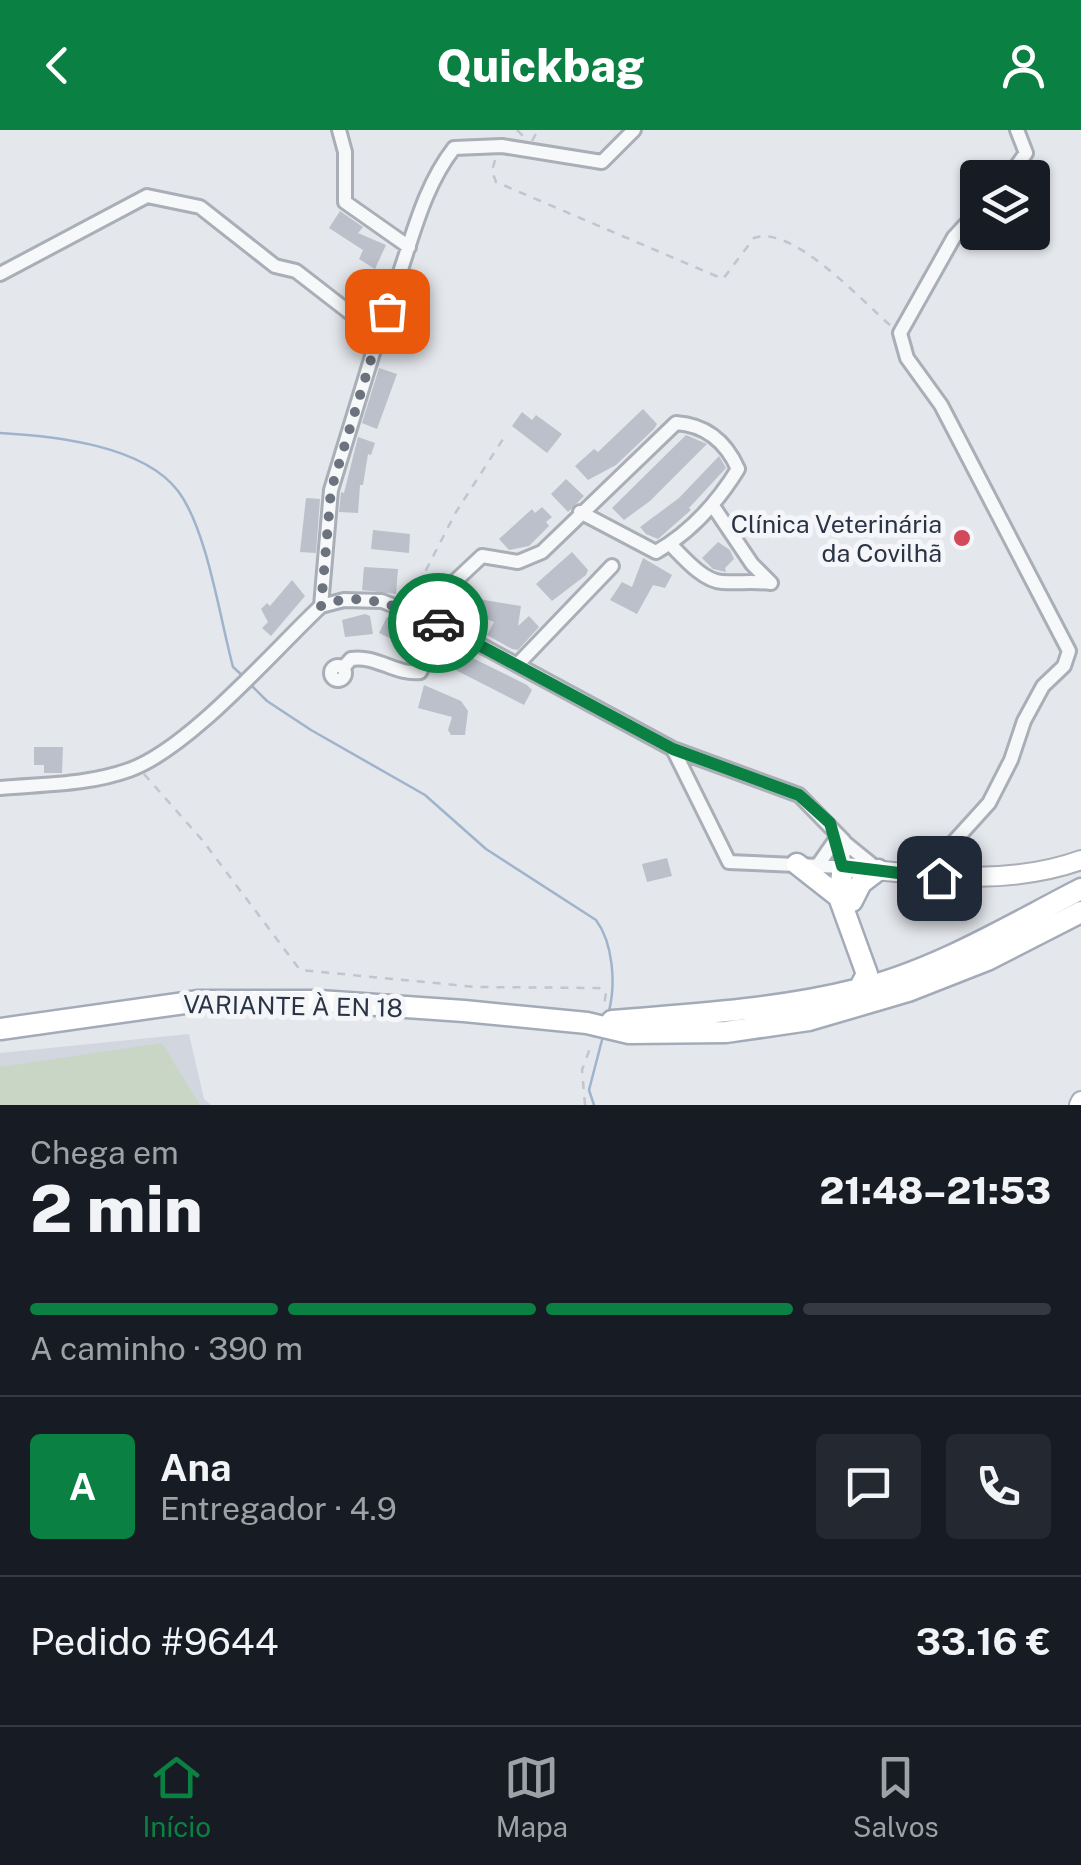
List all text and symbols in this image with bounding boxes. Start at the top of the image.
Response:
icon: back [30,38,85,93]
icon: person [996,38,1051,93]
text: Quickbag [437,39,644,92]
map controls [960,160,1050,250]
button: layers [960,160,1050,250]
pin [345,269,430,354]
icon: bag [360,284,415,339]
place label: Clínica Veterinária da Covilhã [731,509,942,568]
marker: Clínica Veterinária da Covilhã [951,527,973,549]
courier [388,573,488,673]
icon: car [411,596,466,651]
pin [897,836,982,921]
icon: home [912,851,967,906]
street label: VARIANTE À EN 18 [183,989,403,1023]
text: Chega em [30,1134,179,1171]
text: 21:48–21:53 [820,1168,1051,1213]
text: 2 min [30,1170,203,1247]
text: A caminho · 390 m [30,1330,303,1367]
button: chat [816,1434,921,1539]
button: phone [946,1434,1051,1539]
text: Ana [160,1445,232,1490]
text: A [69,1464,96,1509]
text: Entregador · 4.9 [160,1490,397,1527]
text: Pedido #9644 [30,1619,279,1664]
text: 33.16 € [916,1619,1051,1664]
tab: Início [142,1750,211,1843]
tab: Mapa [496,1750,568,1843]
tab: Salvos [853,1750,939,1843]

